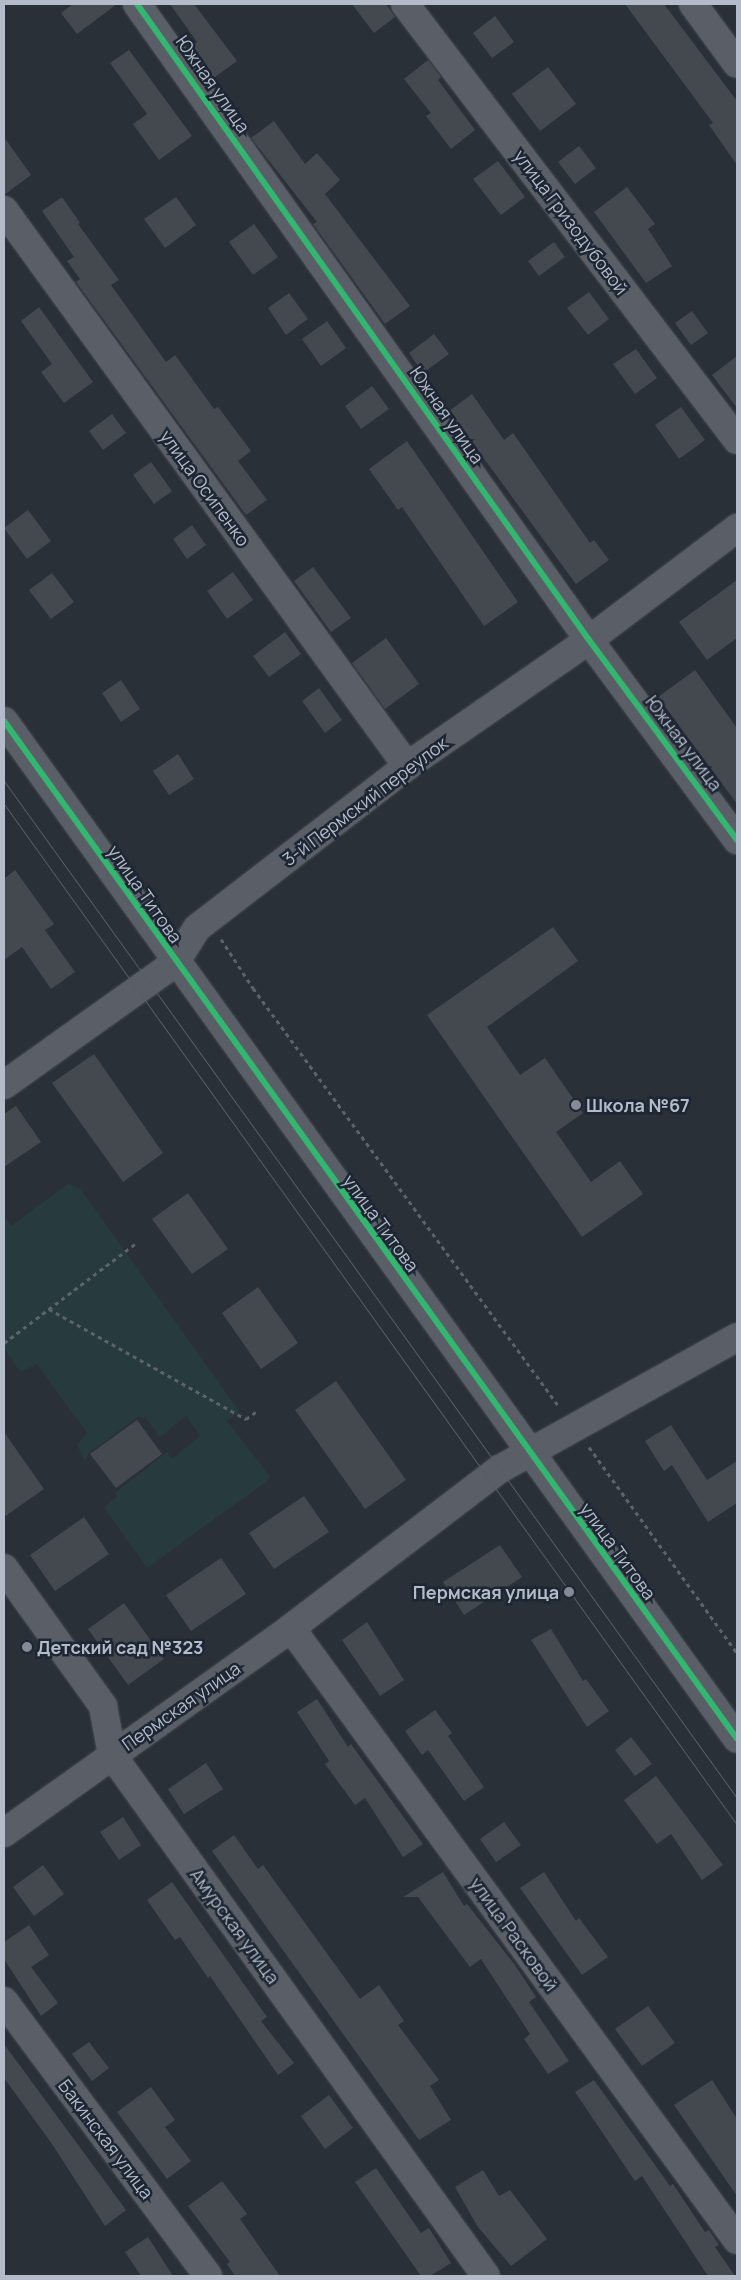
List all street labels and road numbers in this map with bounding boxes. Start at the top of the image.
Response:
street label: Южная улица [172,31,254,137]
street label: улица Гризодубовой [510,145,632,299]
street label: Южная улица [406,362,488,468]
street label: улица Осипенко [156,426,254,550]
street label: Южная улица [641,691,727,795]
street label: 3-й Пермский переулок [278,732,452,870]
street label: улица Титова [103,841,187,947]
street label: улица Титова [339,1170,423,1276]
street label: улица Титова [576,1498,660,1604]
street label: Пермская улица [118,1657,244,1755]
street label: Амурская улица [186,1864,284,1988]
street label: улица Расковой [466,1873,562,1995]
street label: Бакинская улица [54,2075,158,2203]

